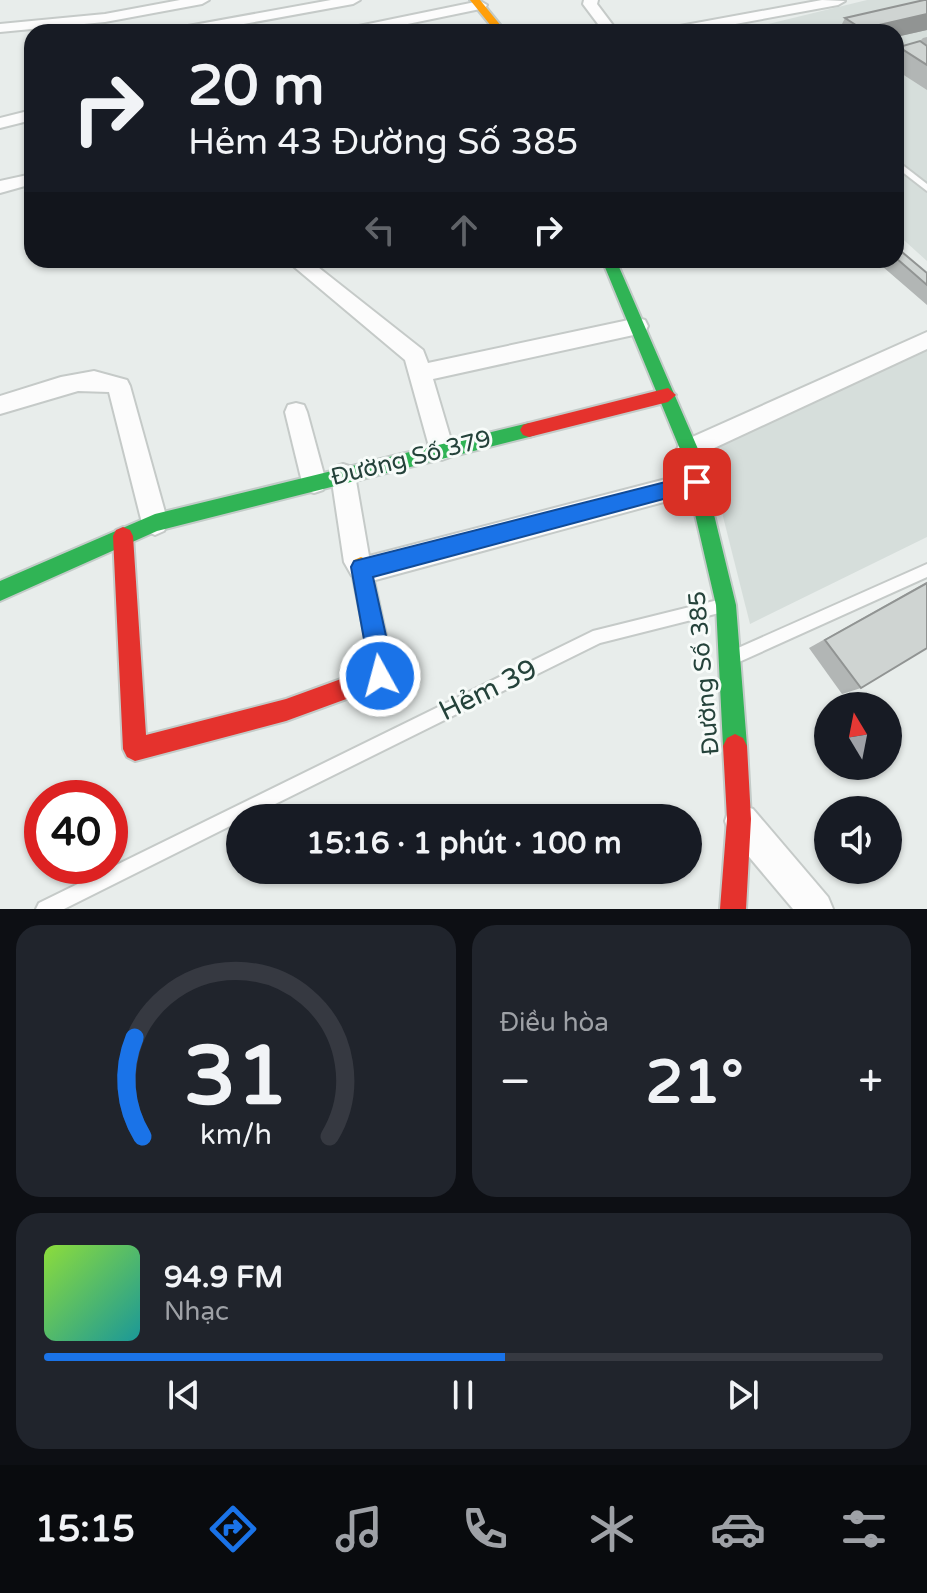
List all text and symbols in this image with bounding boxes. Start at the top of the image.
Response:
text: 20 m [188,53,324,120]
icon: right [56,56,160,160]
text: Hẻm 43 Đường Số 385 [188,121,578,164]
icon: left [358,208,402,252]
icon: ahead [442,208,486,252]
icon: right [526,208,570,252]
street label: Đường Số 379 [328,424,494,492]
pin [663,448,731,516]
icon: arrive [675,460,719,504]
street label: Đường Số 385 [682,590,726,756]
position arrow [338,634,422,718]
street label: Hẻm 39 [433,652,543,728]
north arrow [814,692,902,780]
map controls [814,692,902,884]
speed limit sign: 40 [24,780,128,884]
button: sound [814,796,902,884]
text: 15:16 · 1 phút · 100 m [306,825,622,862]
text: Điều hòa [500,1007,609,1038]
text: 31 [184,1027,288,1127]
text: 21° [646,1047,744,1119]
text: − [500,1056,531,1109]
text: + [858,1056,883,1109]
text: km/h [200,1118,272,1152]
text: 94.9 FM [164,1259,283,1296]
text: Nhạc [164,1296,229,1327]
icon: previous [162,1373,206,1417]
icon: pause [441,1373,485,1417]
icon: next [721,1373,765,1417]
icon: directions [205,1501,261,1557]
icon: music [331,1501,387,1557]
icon: phone [457,1501,513,1557]
icon: climate [584,1501,640,1557]
icon: car [710,1501,766,1557]
icon: filters [836,1501,892,1557]
text: 15:15 [35,1508,135,1551]

